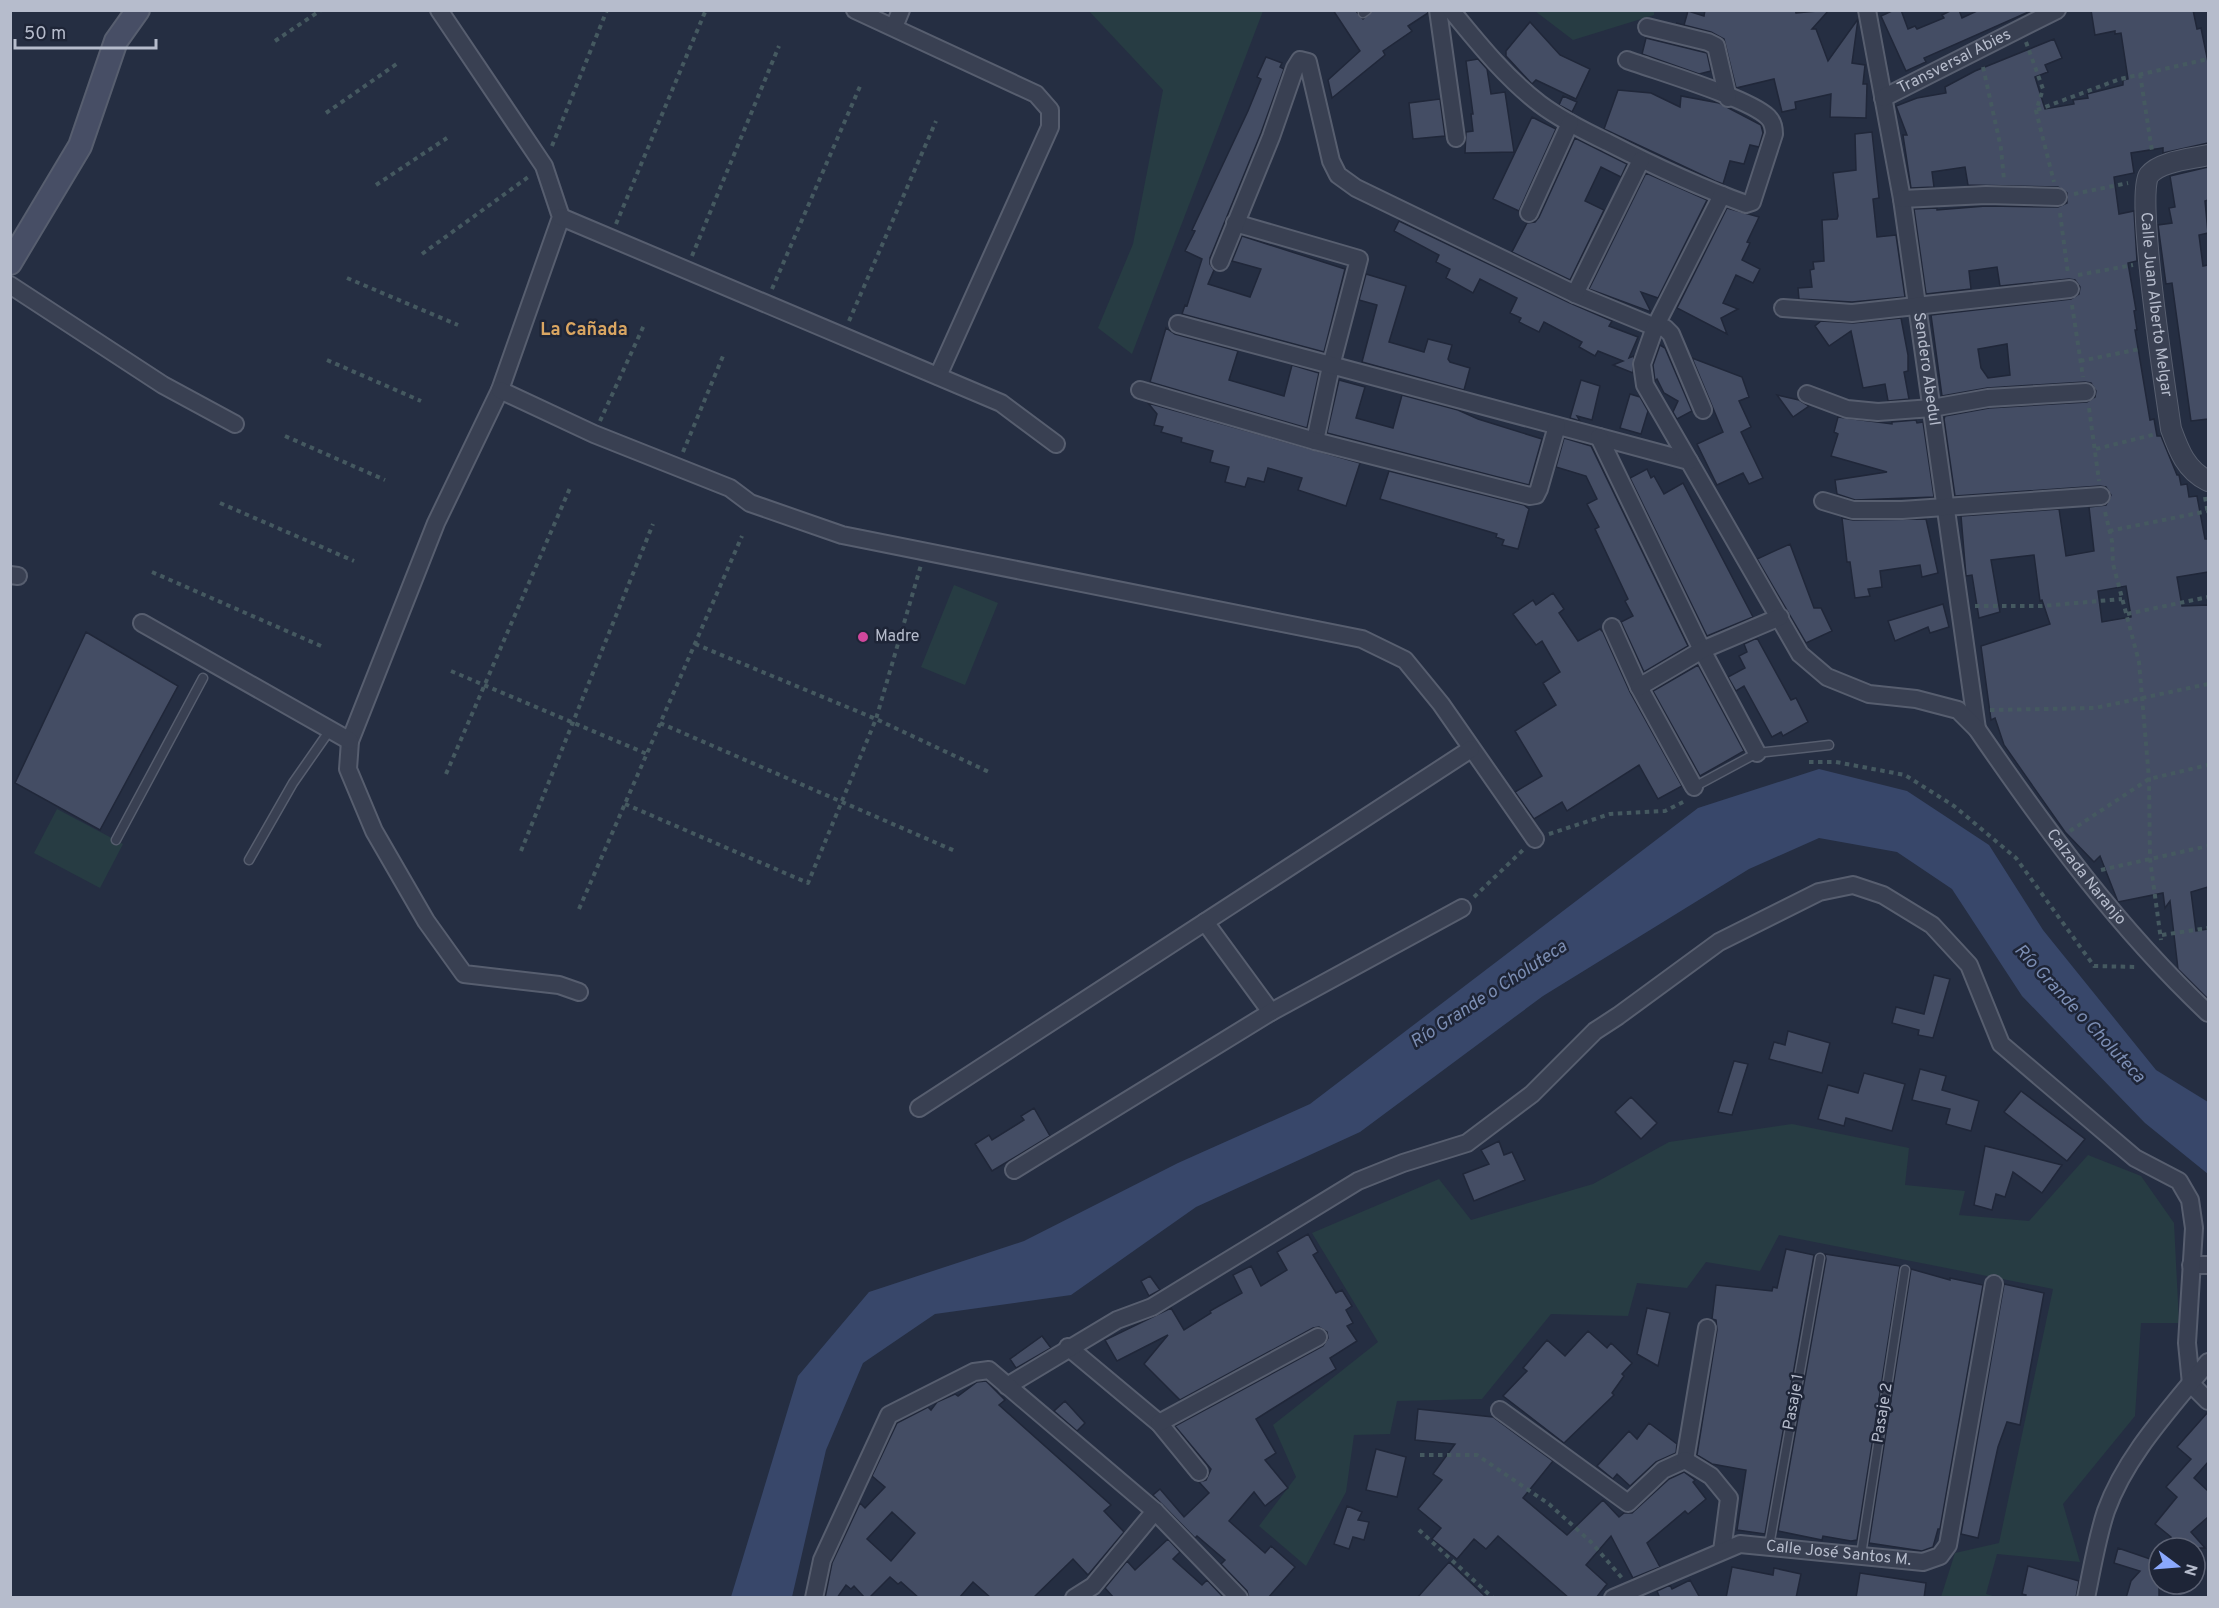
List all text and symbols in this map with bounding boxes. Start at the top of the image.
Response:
scale bar [15,12,156,50]
text: 50 m [24,23,66,46]
street label: Transversal Abies [1894,25,2015,99]
street label: Calle Juan Alberto Melgar [2136,212,2176,398]
street label: Sendero Abedul [1908,311,1944,427]
district label: La Cañada [540,319,628,342]
place label: Madre [875,627,919,647]
marker: Madre [856,630,870,644]
street label: Calzada Naranjo [2042,825,2130,930]
water label: Río Grande o Choluteca [1406,935,1572,1054]
water label: Río Grande o Choluteca [2009,940,2150,1089]
street label: Pasaje 1 [1779,1372,1809,1432]
street label: Pasaje 2 [1868,1381,1898,1445]
north arrow [2147,1536,2207,1596]
street label: Calle José Santos M. [1765,1537,1912,1571]
text: N [2178,1561,2201,1578]

